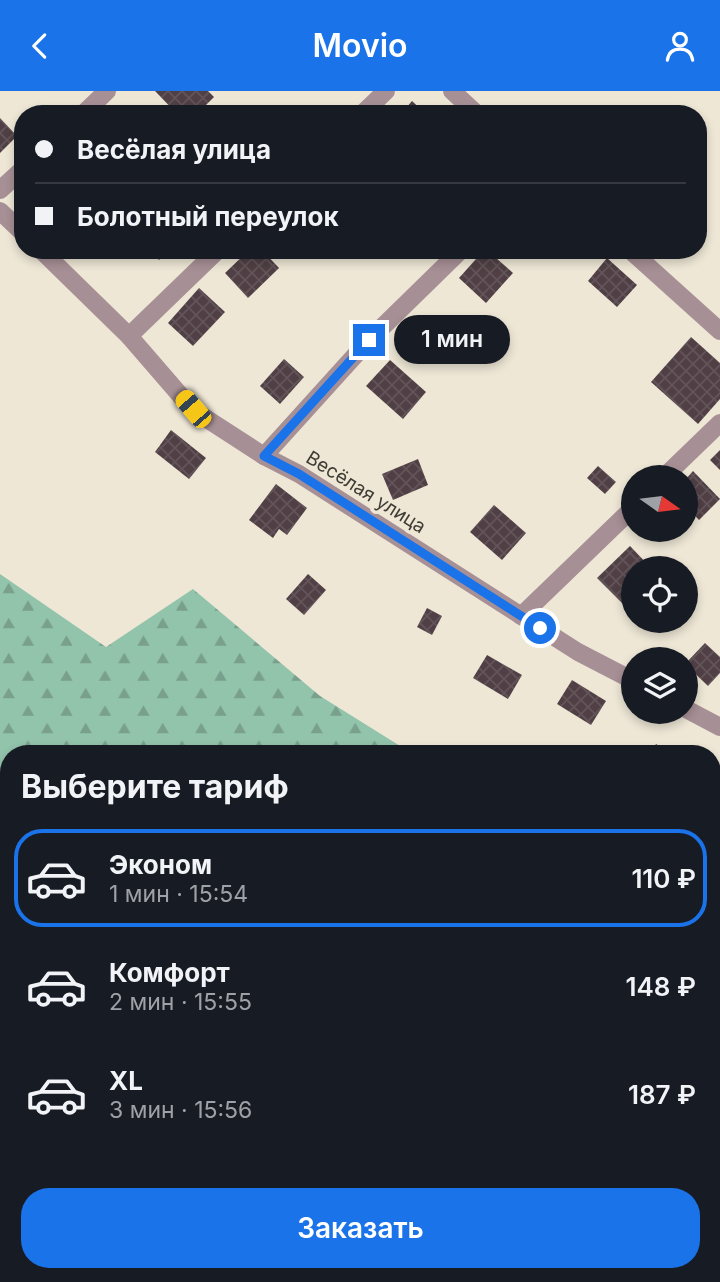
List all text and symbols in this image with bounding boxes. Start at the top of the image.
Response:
text: Movio [312,26,408,65]
icon: back [21,27,59,65]
icon: person [661,27,699,65]
text: Весёлая улица [77,134,271,165]
text: Болотный переулок [77,201,339,232]
callout: 1 мин [394,315,509,365]
route end [353,324,385,356]
text: 1 мин [421,325,483,353]
car [172,386,215,432]
street label: Весёлая улица [302,446,430,538]
north arrow [621,465,698,543]
map controls [621,465,698,724]
button: locate [621,556,698,633]
route start [524,612,556,644]
button: layers [621,647,698,724]
text: Выберите тариф [21,767,289,806]
icon: car [25,847,88,910]
text: Эконом [109,849,212,880]
text: 110 ₽ [631,863,696,894]
text: 1 мин · 15:54 [109,880,248,908]
icon: car [25,955,88,1018]
text: Комфорт [109,957,230,988]
text: 148 ₽ [626,971,696,1002]
text: 2 мин · 15:55 [109,988,252,1016]
icon: car [25,1063,88,1126]
text: XL [109,1065,143,1096]
text: 187 ₽ [628,1079,696,1110]
text: 3 мин · 15:56 [109,1096,252,1124]
button: Заказать [21,1188,700,1268]

